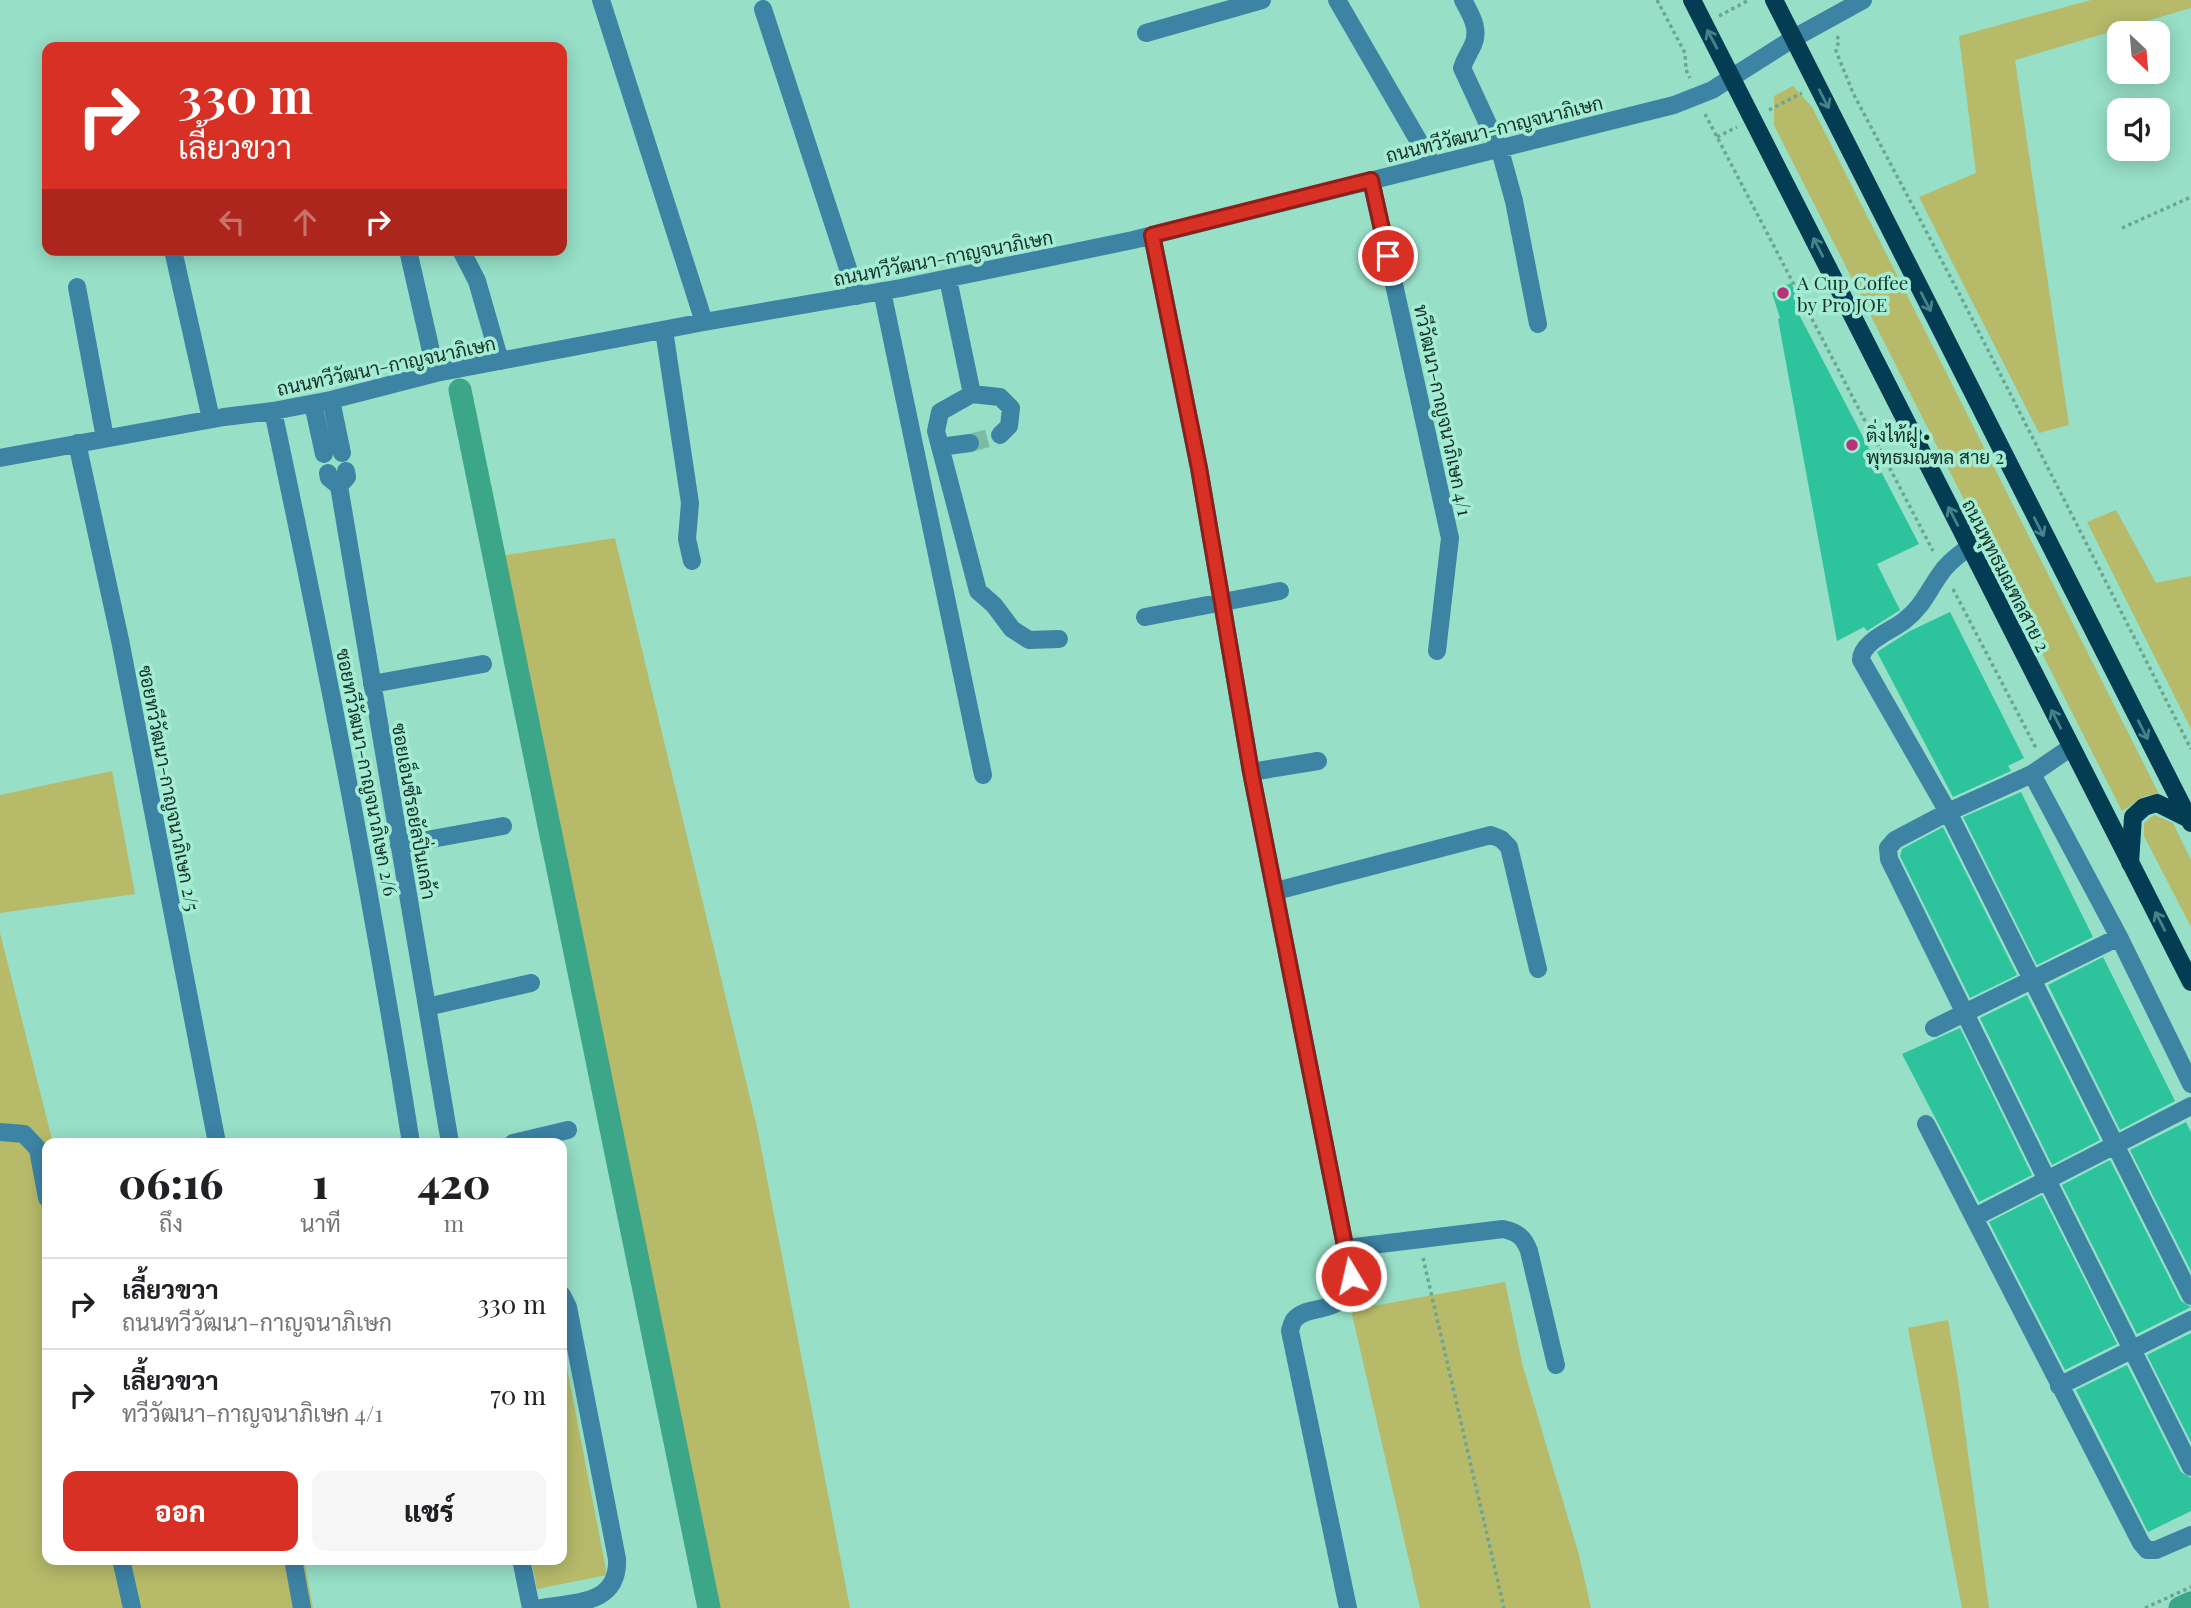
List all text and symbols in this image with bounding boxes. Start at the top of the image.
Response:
north arrow [2107,21,2170,84]
map controls [2107,21,2170,161]
one-way arrow [1705,29,1719,50]
text: 330 m [178,61,313,126]
icon: right [63,70,154,161]
street label: ถนนทวีวัฒนา-กาญจนาภิเษก [1383,88,1605,168]
one-way arrow [1818,88,1832,109]
button: sound [2107,98,2170,161]
text: เลี้ยวขวา [178,124,292,167]
icon: left [213,203,251,241]
icon: ahead [286,203,324,241]
icon: right [359,203,397,241]
street label: ถนนทวีวัฒนา-กาญจนาภิเษก [831,223,1055,291]
pin [1358,226,1418,286]
icon: arrive [1369,237,1407,275]
one-way arrow [1810,237,1824,258]
place label: A Cup Coffee by Pro JOE [1796,269,1908,317]
marker: A Cup Coffee by Pro JOE [1775,285,1791,301]
one-way arrow [1920,291,1934,312]
street label: ทวีวัฒนา-กาญจนาภิเษก 4/1 [1409,302,1479,518]
street label: ถนนทวีวัฒนา-กาญจนาภิเษก [274,329,498,401]
place label: ติ่งไท้ฝู • พุทธมณฑล สาย 2 [1866,419,2004,470]
marker: ติ่งไท้ฝู • พุทธมณฑล สาย 2 [1844,437,1860,453]
street label: ถนนพุทธมณฑลสาย 2 [1956,494,2057,656]
one-way arrow [1946,506,1960,527]
one-way arrow [2033,517,2047,537]
street label: ซอยทวีวัฒนา-กาญจนาภิเษก 2/6 [331,646,405,898]
street label: ซอยทวีวัฒนา-กาญจนาภิเษก 2/5 [133,663,207,913]
one-way arrow [2048,709,2062,730]
one-way arrow [2137,719,2151,740]
street label: ซอยเอ็นซีรอยัลปิ่นเกล้า [387,721,445,901]
one-way arrow [2152,911,2166,932]
text: 06:16 [119,1154,223,1210]
text: 1 [312,1154,329,1210]
text: 420 [417,1154,490,1210]
text: ถึง [159,1207,183,1238]
text: นาที [300,1207,341,1238]
text: m [444,1207,464,1238]
position arrow [1314,1239,1388,1313]
text: เลี้ยวขวา [122,1271,219,1306]
icon: right [63,1285,101,1323]
text: 330 m [477,1286,546,1321]
text: ถนนทวีวัฒนา-กาญจนาภิเษก [122,1306,392,1337]
text: เลี้ยวขวา [122,1362,219,1397]
icon: right [63,1376,101,1414]
text: 70 m [490,1377,546,1412]
text: ทวีวัฒนา-กาญจนาภิเษก 4/1 [122,1397,383,1428]
button: ออก [63,1471,298,1551]
button: แชร์ [312,1471,546,1551]

